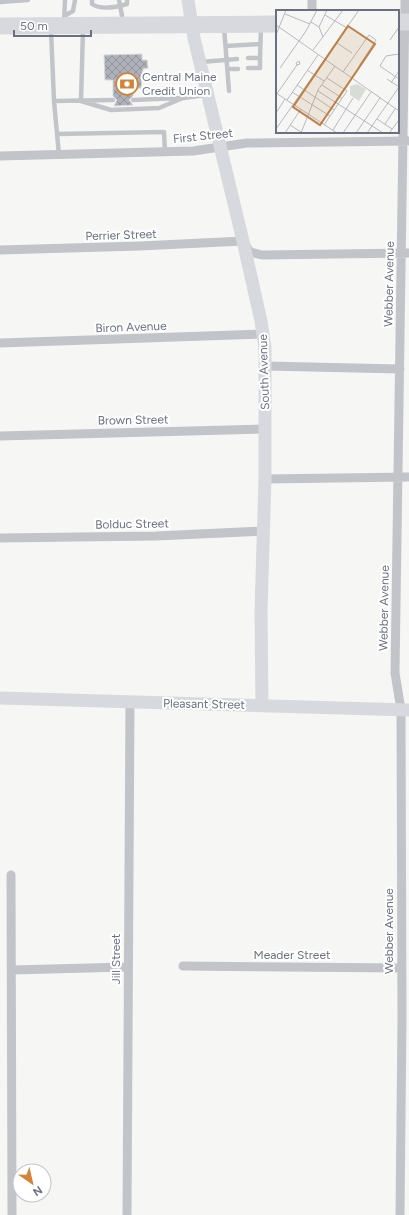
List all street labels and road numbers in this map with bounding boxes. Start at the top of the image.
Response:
street label: First Street [172,126,234,146]
street label: Perrier Street [85,227,157,243]
street label: Webber Avenue [381,241,397,327]
street label: Biron Avenue [95,319,167,335]
street label: South Avenue [256,333,272,410]
street label: Brown Street [97,412,169,428]
street label: Bolduc Street [95,516,169,532]
street label: Webber Avenue [376,565,392,651]
street label: Pleasant Street [163,696,245,712]
street label: Webber Avenue [382,888,396,974]
street label: Jill Street [109,933,123,984]
street label: Meader Street [253,948,331,962]

